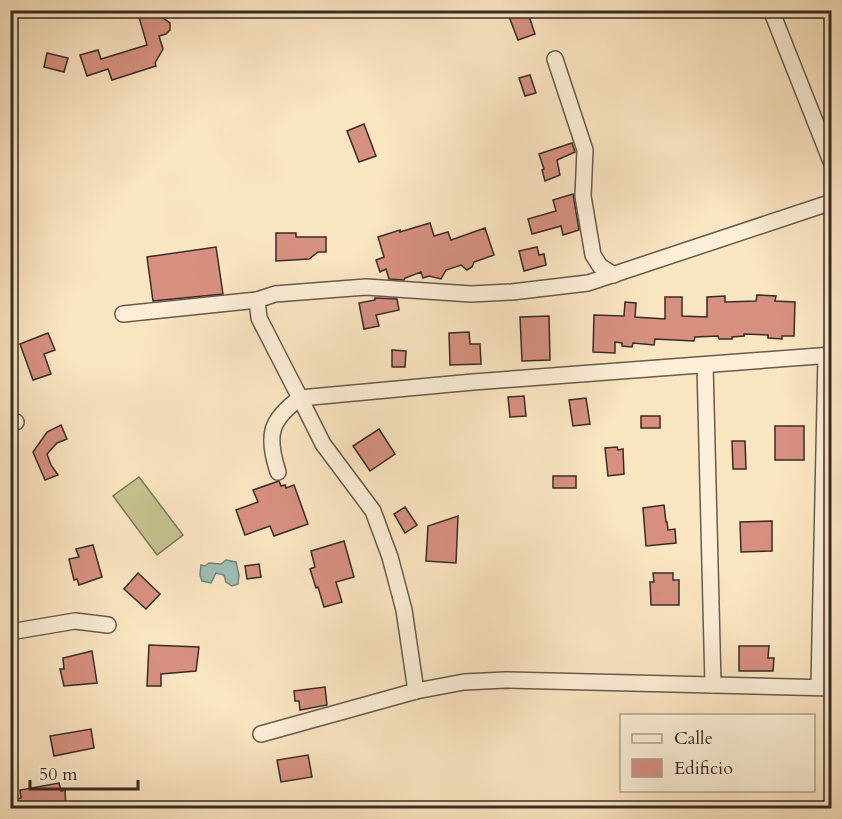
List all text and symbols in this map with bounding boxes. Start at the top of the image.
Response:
legend [620,714,815,792]
text: Calle [674,726,713,751]
scale bar [30,753,138,791]
text: Edificio [674,756,733,781]
text: 50 m [39,762,78,787]

